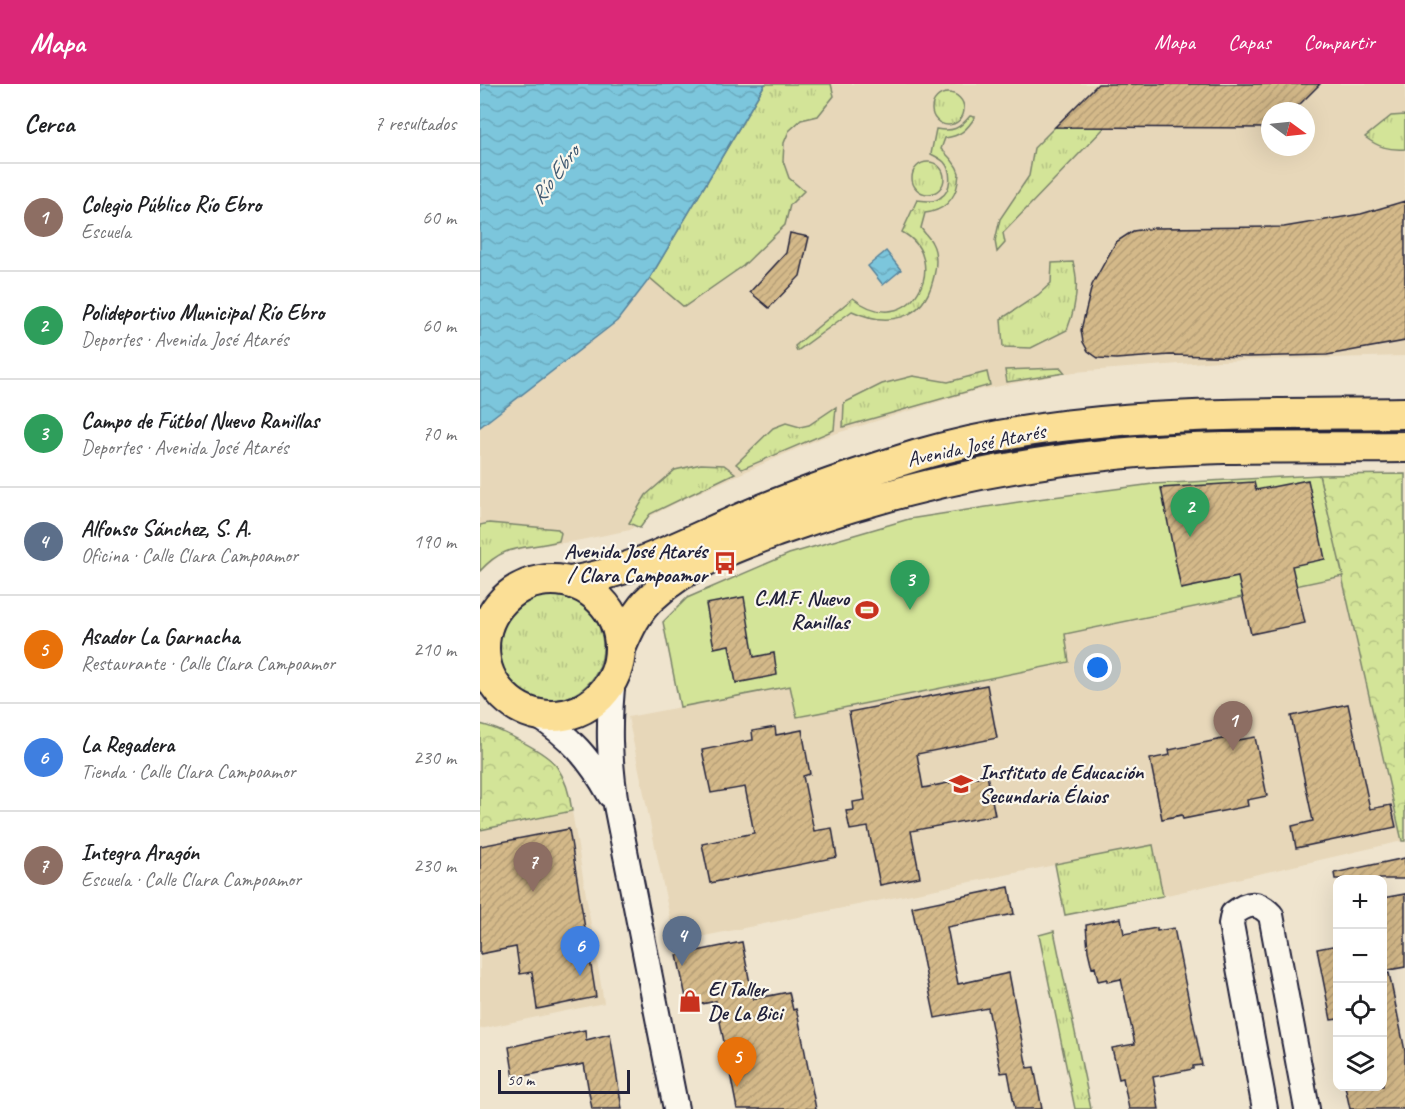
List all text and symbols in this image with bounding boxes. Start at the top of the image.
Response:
text: Mapa [30,25,85,60]
text: Mapa [1154,29,1195,55]
text: Capas [1228,29,1271,55]
text: Compartir [1304,29,1375,55]
north arrow [1261,102,1315,156]
text: Cerca [24,107,74,140]
text: 7 resultados [374,111,456,136]
water label: Río Ebro [524,136,588,209]
text: Colegio Público Río Ebro [81,191,261,219]
text: 1 [39,205,48,230]
text: 60 m [422,205,456,230]
text: Escuela [81,219,131,244]
text: Polideportivo Municipal Río Ebro [81,299,324,327]
text: 2 [39,313,48,338]
text: 60 m [422,313,456,338]
text: Deportes · Avenida José Atarés [81,327,288,352]
text: Campo de Fútbol Nuevo Ranillas [81,407,319,435]
street label: Avenida José Atarés [905,417,1049,472]
text: 3 [39,421,48,446]
text: 70 m [422,421,456,446]
text: Deportes · Avenida José Atarés [81,435,288,460]
pin: 2 [1170,488,1210,537]
text: Alfonso Sánchez, S. A. [81,515,251,543]
text: 4 [39,529,48,554]
text: 190 m [413,529,456,554]
place label: Avenida José Atarés / Clara Campoamor [564,538,710,588]
text: Oficina · Calle Clara Campoamor [81,543,298,568]
bus stop icon: Avenida José Atarés / Clara Campoamor [712,550,738,576]
pin: 3 [890,560,930,610]
place label: C.M.F. Nuevo Ranillas [754,585,852,635]
sports icon: C.M.F. Nuevo Ranillas [854,597,880,623]
text: Asador La Garnacha [81,623,240,651]
text: 5 [39,637,48,662]
text: 210 m [413,637,456,662]
text: Restaurante · Calle Clara Campoamor [81,651,335,676]
your location [1083,653,1112,682]
pin: 1 [1214,702,1252,751]
text: La Regadera [81,731,174,759]
text: 6 [39,745,48,770]
text: 230 m [413,745,456,770]
text: Tienda · Calle Clara Campoamor [81,759,296,784]
place label: Instituto de Educación Secundaria Élaios [979,759,1145,809]
school or university icon: Instituto de Educación Secundaria Élaios [948,771,974,797]
text: Integra Aragón [81,839,199,867]
pin: 7 [514,842,552,892]
text: 7 [39,853,48,878]
text: 230 m [413,853,456,878]
text: Escuela · Calle Clara Campoamor [81,867,301,892]
map controls [1333,875,1387,1091]
button: + [1333,875,1387,929]
pin: 4 [662,916,702,966]
pin: 6 [560,926,600,976]
button: − [1333,929,1387,983]
place label: El Taller De La Bici [708,976,785,1026]
button: locate [1333,983,1387,1037]
shop icon: El Taller De La Bici [677,988,703,1014]
button: layers [1333,1037,1387,1091]
pin: 5 [718,1038,756,1087]
scale bar [498,1067,630,1094]
text: 50 m [507,1070,534,1090]

